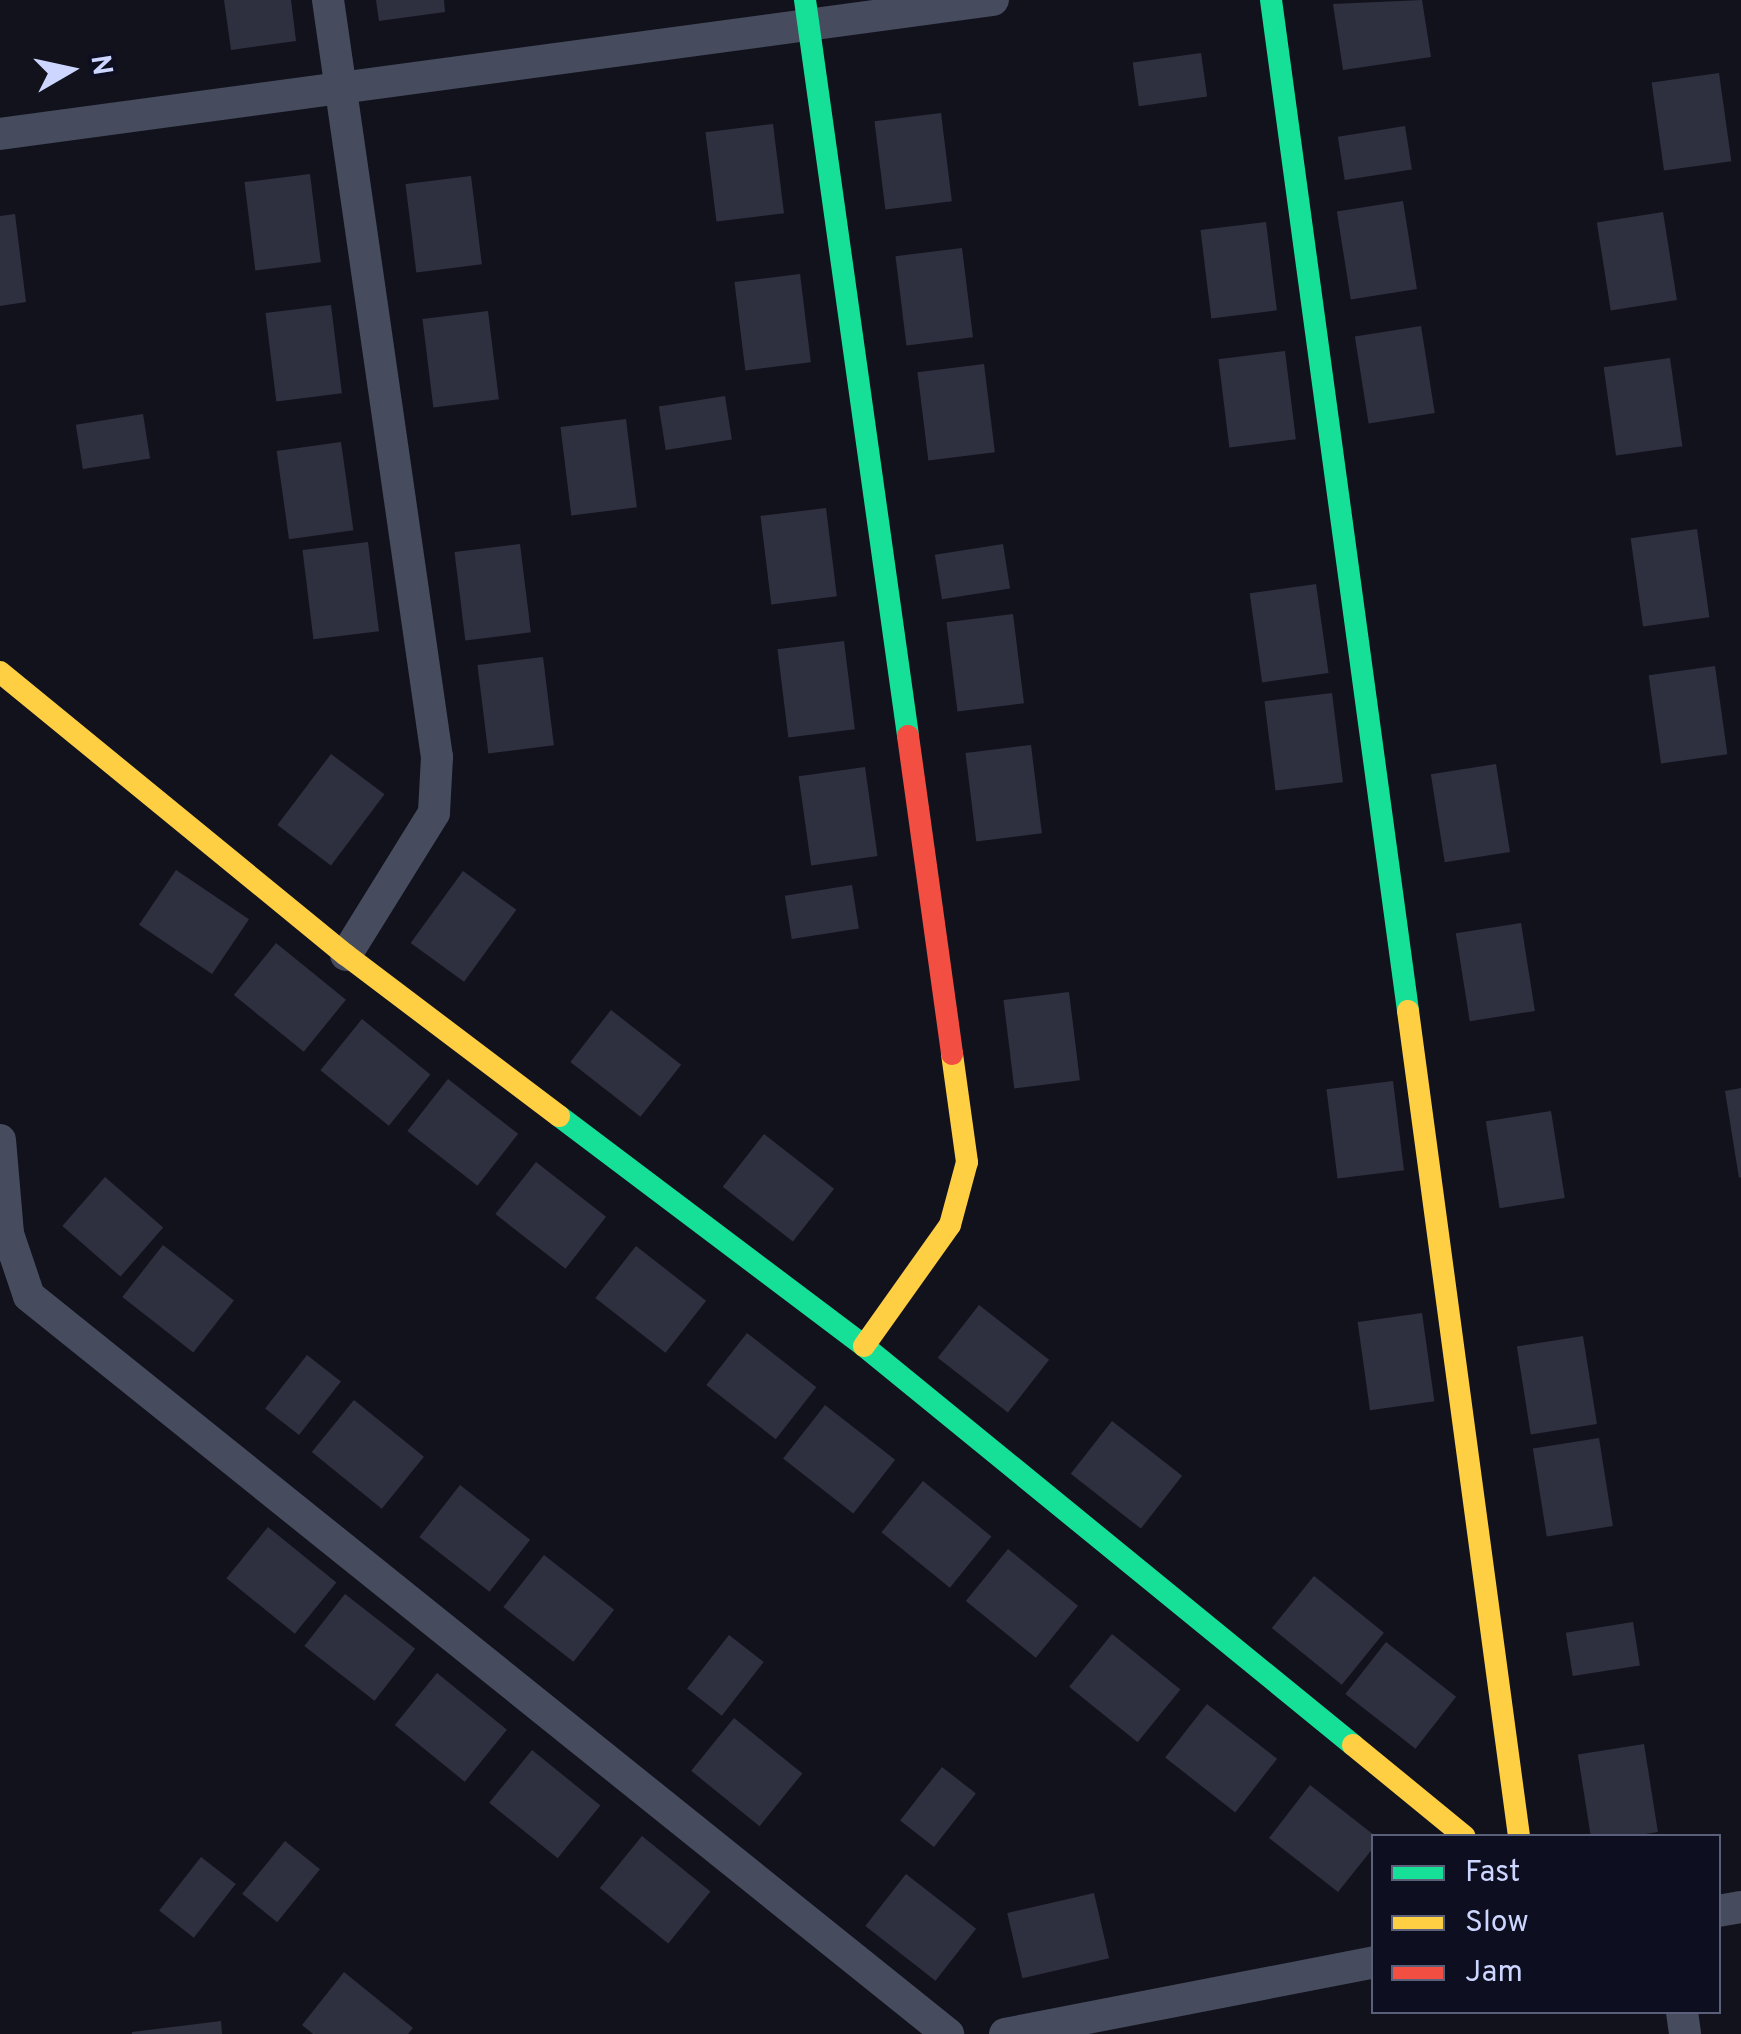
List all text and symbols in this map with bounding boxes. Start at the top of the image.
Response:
north arrow [20,20,120,120]
text: N [80,53,119,78]
legend [1371,1834,1721,2014]
text: Fast [1465,1855,1520,1892]
text: Slow [1465,1905,1529,1942]
text: Jam [1465,1955,1523,1992]

